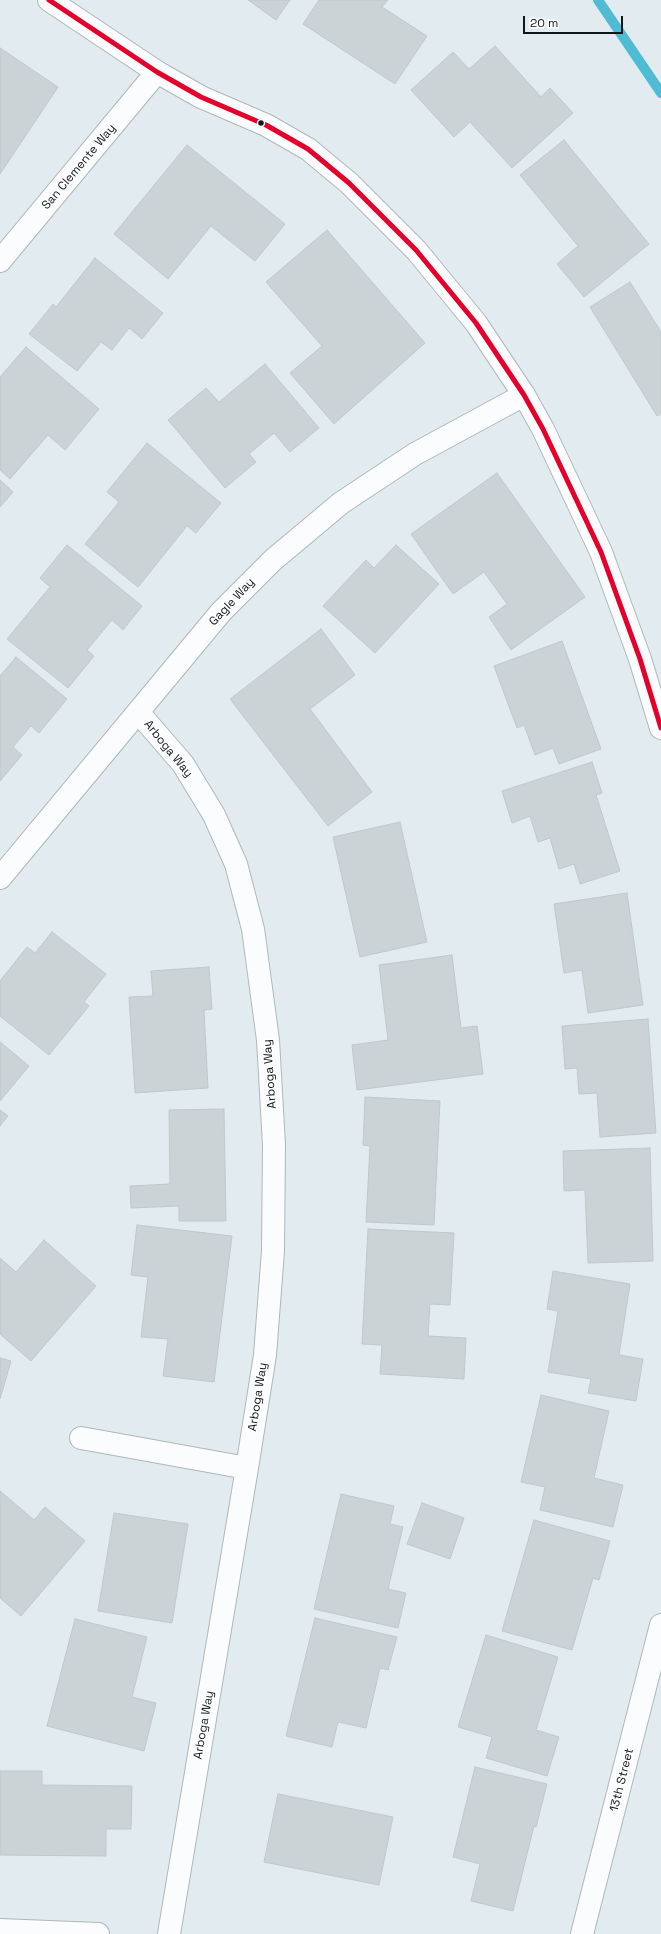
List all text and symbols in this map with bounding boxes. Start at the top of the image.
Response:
scale bar [525,8,625,34]
text: 20 m [530,15,558,31]
unlabelled marker [256,118,266,128]
street label: San Clemente Way [39,121,119,213]
street label: Gagle Way [206,575,258,629]
street label: Arboga Way [141,718,195,780]
street label: Arboga Way [260,1039,280,1109]
street label: Arboga Way [245,1362,271,1432]
street label: Arboga Way [191,1690,217,1760]
street label: 13th Street [607,1747,637,1813]

